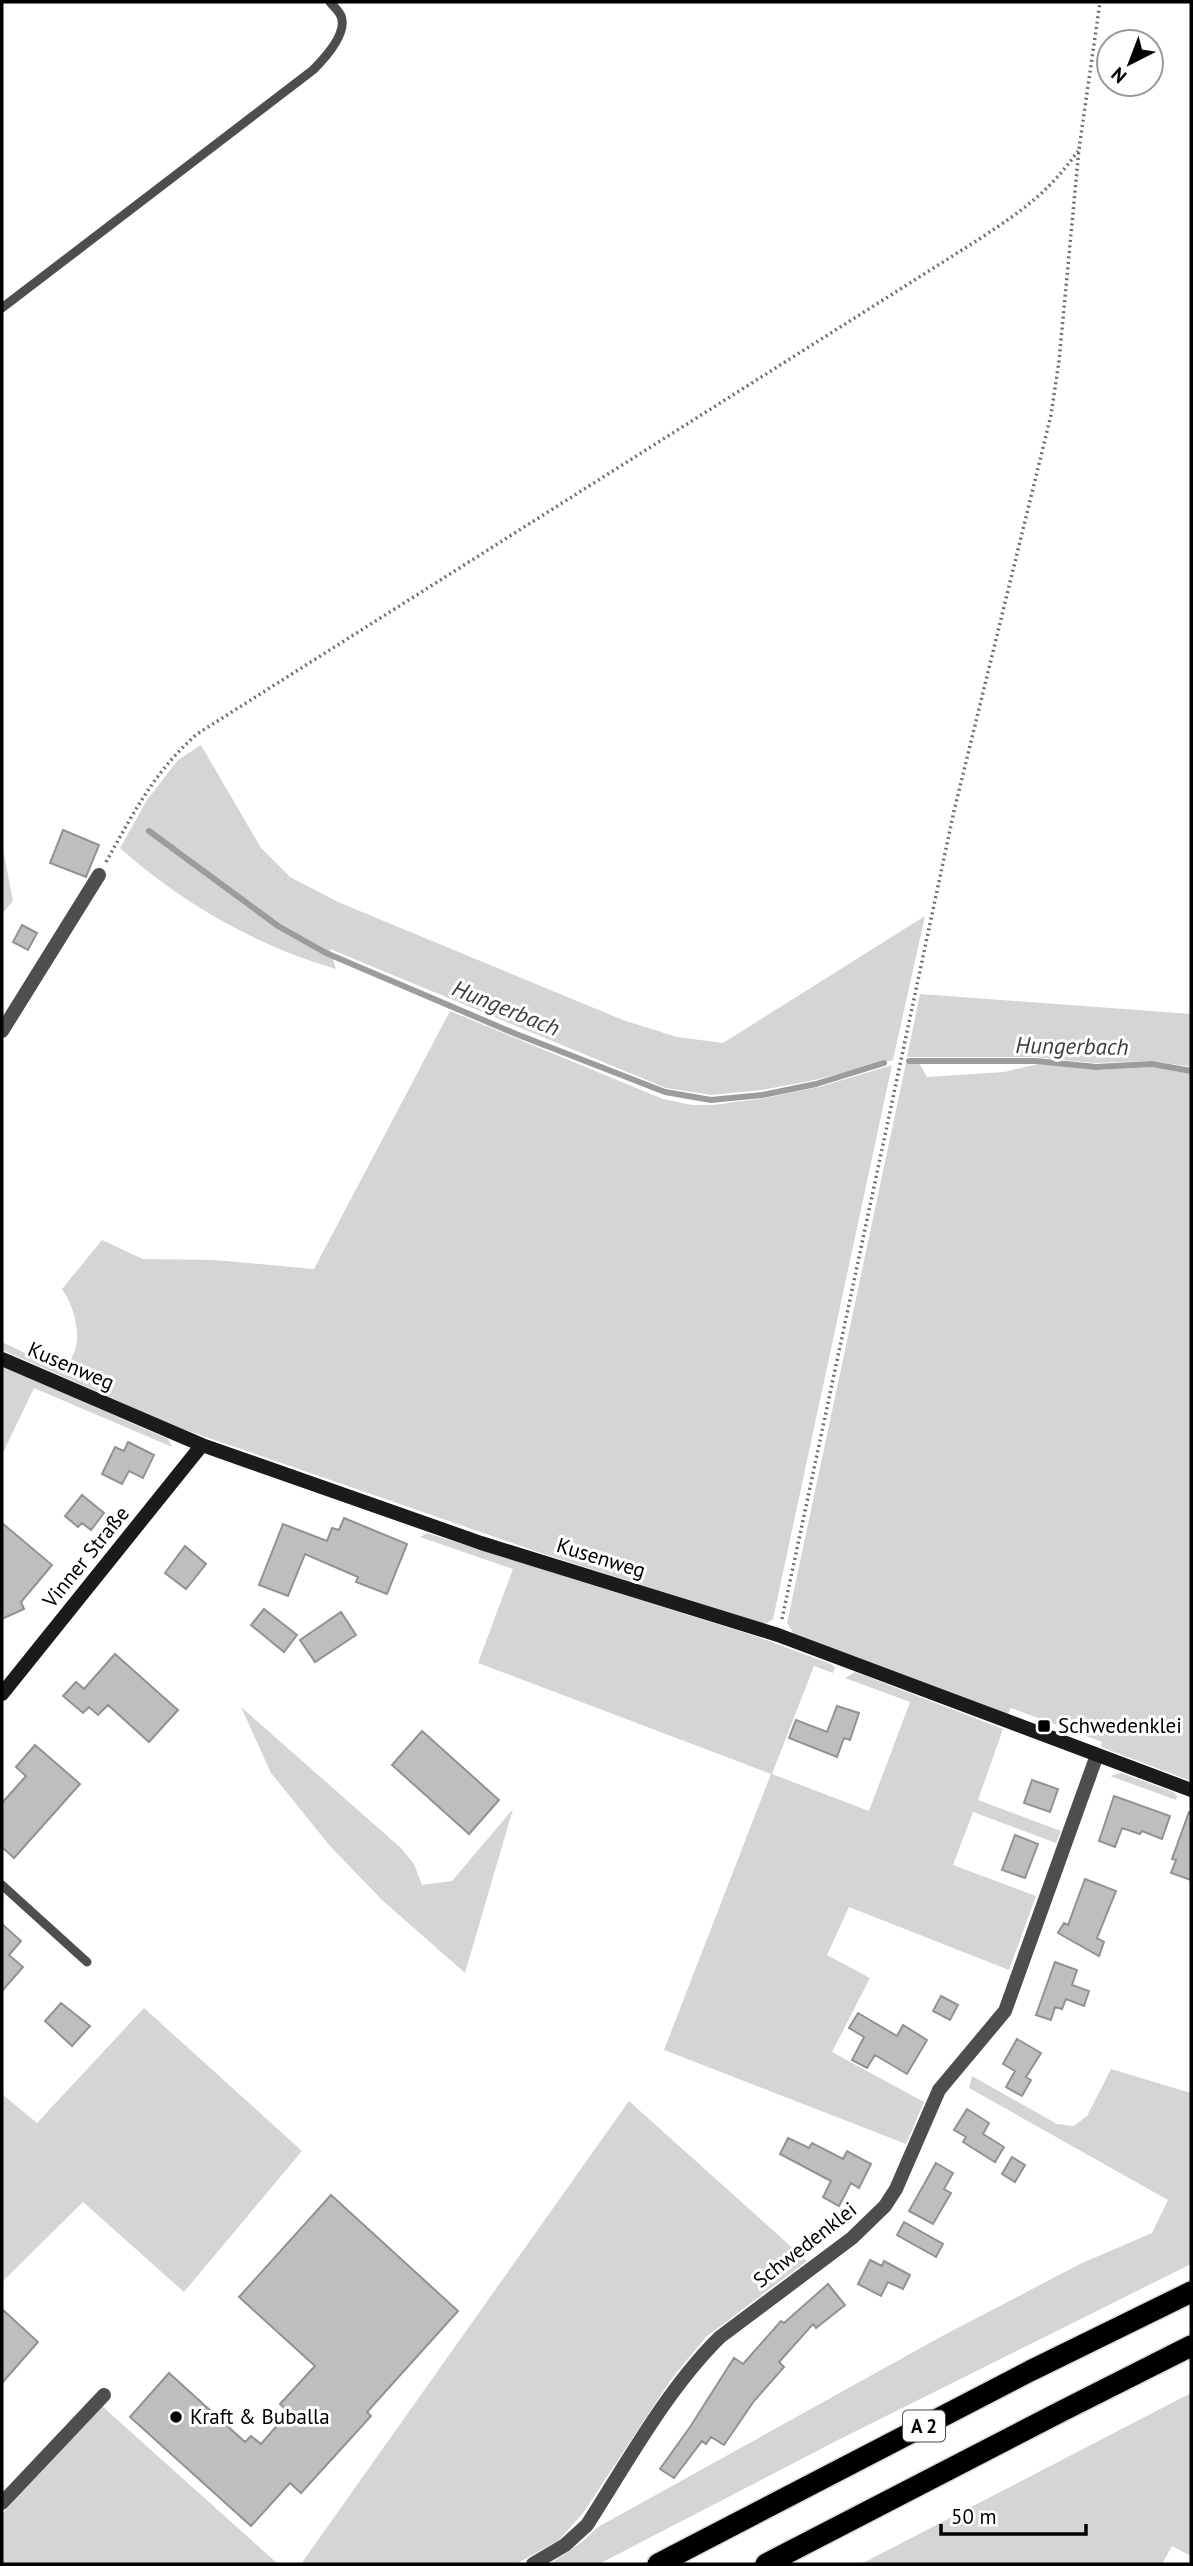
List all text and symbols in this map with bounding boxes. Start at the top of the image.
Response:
north arrow [1095,28,1165,98]
text: N [1106,63,1131,89]
water label: Hungerbach [448,973,564,1042]
water label: Hungerbach [1015,1030,1129,1061]
street label: Kusenweg [24,1335,119,1396]
street label: Vinner Straße [36,1500,135,1614]
street label: Kusenweg [553,1531,649,1584]
place label: Schwedenklei [1058,1712,1182,1739]
marker: Schwedenklei [1036,1718,1052,1734]
street label: Schwedenklei [748,2196,862,2293]
place label: Kraft & Buballa [190,2403,330,2430]
marker: Kraft & Buballa [168,2409,184,2425]
road number: A 2 [903,2410,945,2442]
scale bar [941,2492,1086,2536]
text: 50 m [951,2503,997,2530]

